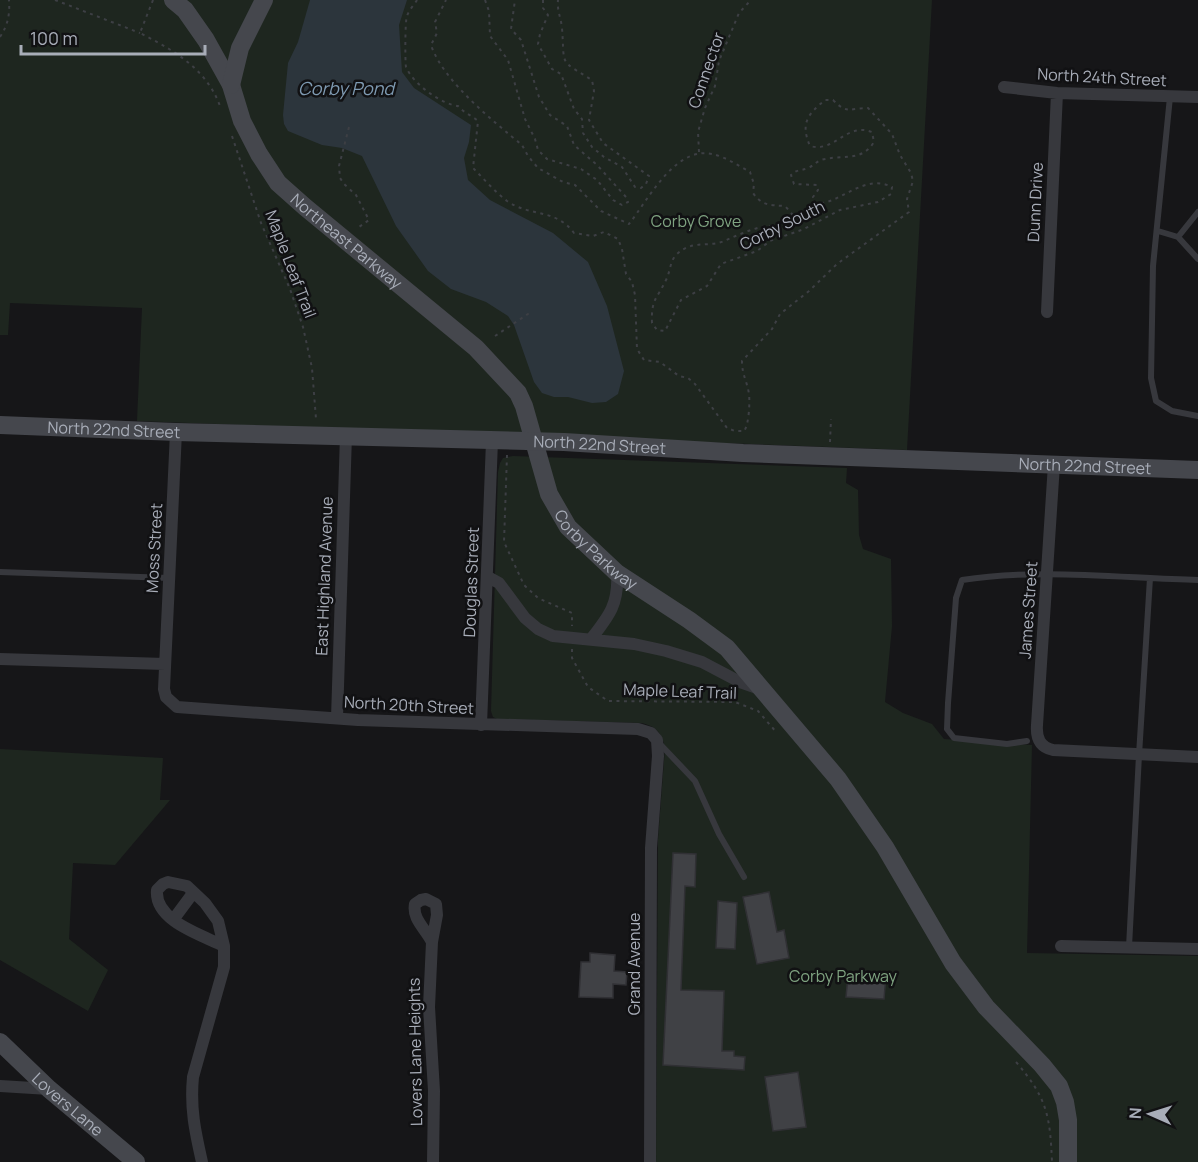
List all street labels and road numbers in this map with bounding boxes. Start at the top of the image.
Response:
street label: Connector [683,29,729,111]
street label: North 24th Street [1037,63,1167,91]
street label: Dunn Drive [1022,162,1048,242]
street label: Northeast Parkway [286,188,407,294]
street label: Corby South [736,195,828,255]
street label: Maple Leaf Trail [260,207,322,321]
street label: North 22nd Street [47,416,181,443]
street label: North 22nd Street [533,430,667,459]
street label: North 22nd Street [1018,452,1152,479]
street label: East Highland Avenue [310,496,338,656]
street label: Moss Street [141,503,167,593]
street label: Corby Parkway [549,506,642,595]
street label: Douglas Street [458,526,484,638]
street label: James Street [1014,560,1042,660]
street label: Maple Leaf Trail [623,678,737,704]
street label: North 20th Street [343,691,475,719]
street label: Grand Avenue [623,913,645,1015]
street label: Lovers Lane Heights [403,978,427,1126]
street label: Lovers Lane [27,1067,108,1141]

